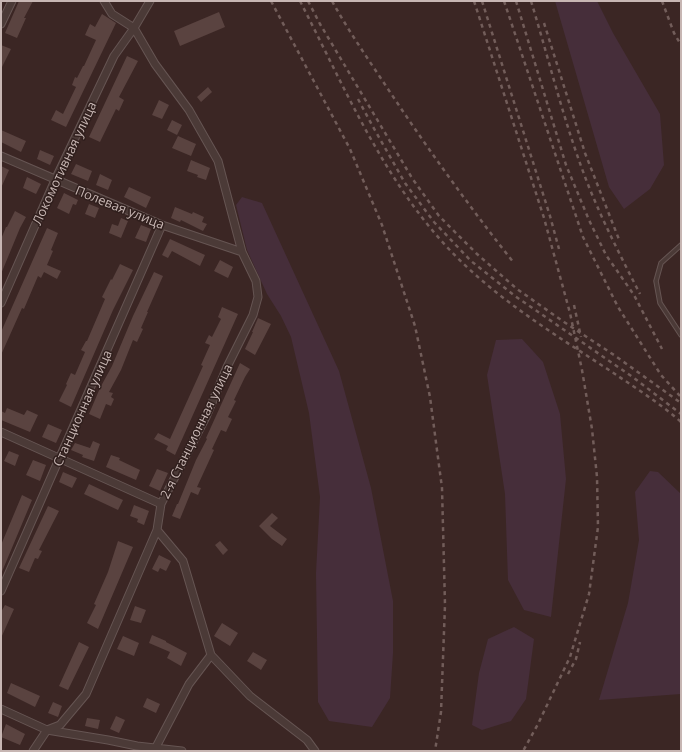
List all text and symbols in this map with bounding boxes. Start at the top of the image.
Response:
street label: Локомотивная улица [27,98,101,228]
street label: Полевая улица [73,181,167,233]
street label: Станционная улица [48,347,116,469]
street label: 2-я Станционная улица [155,361,237,501]

